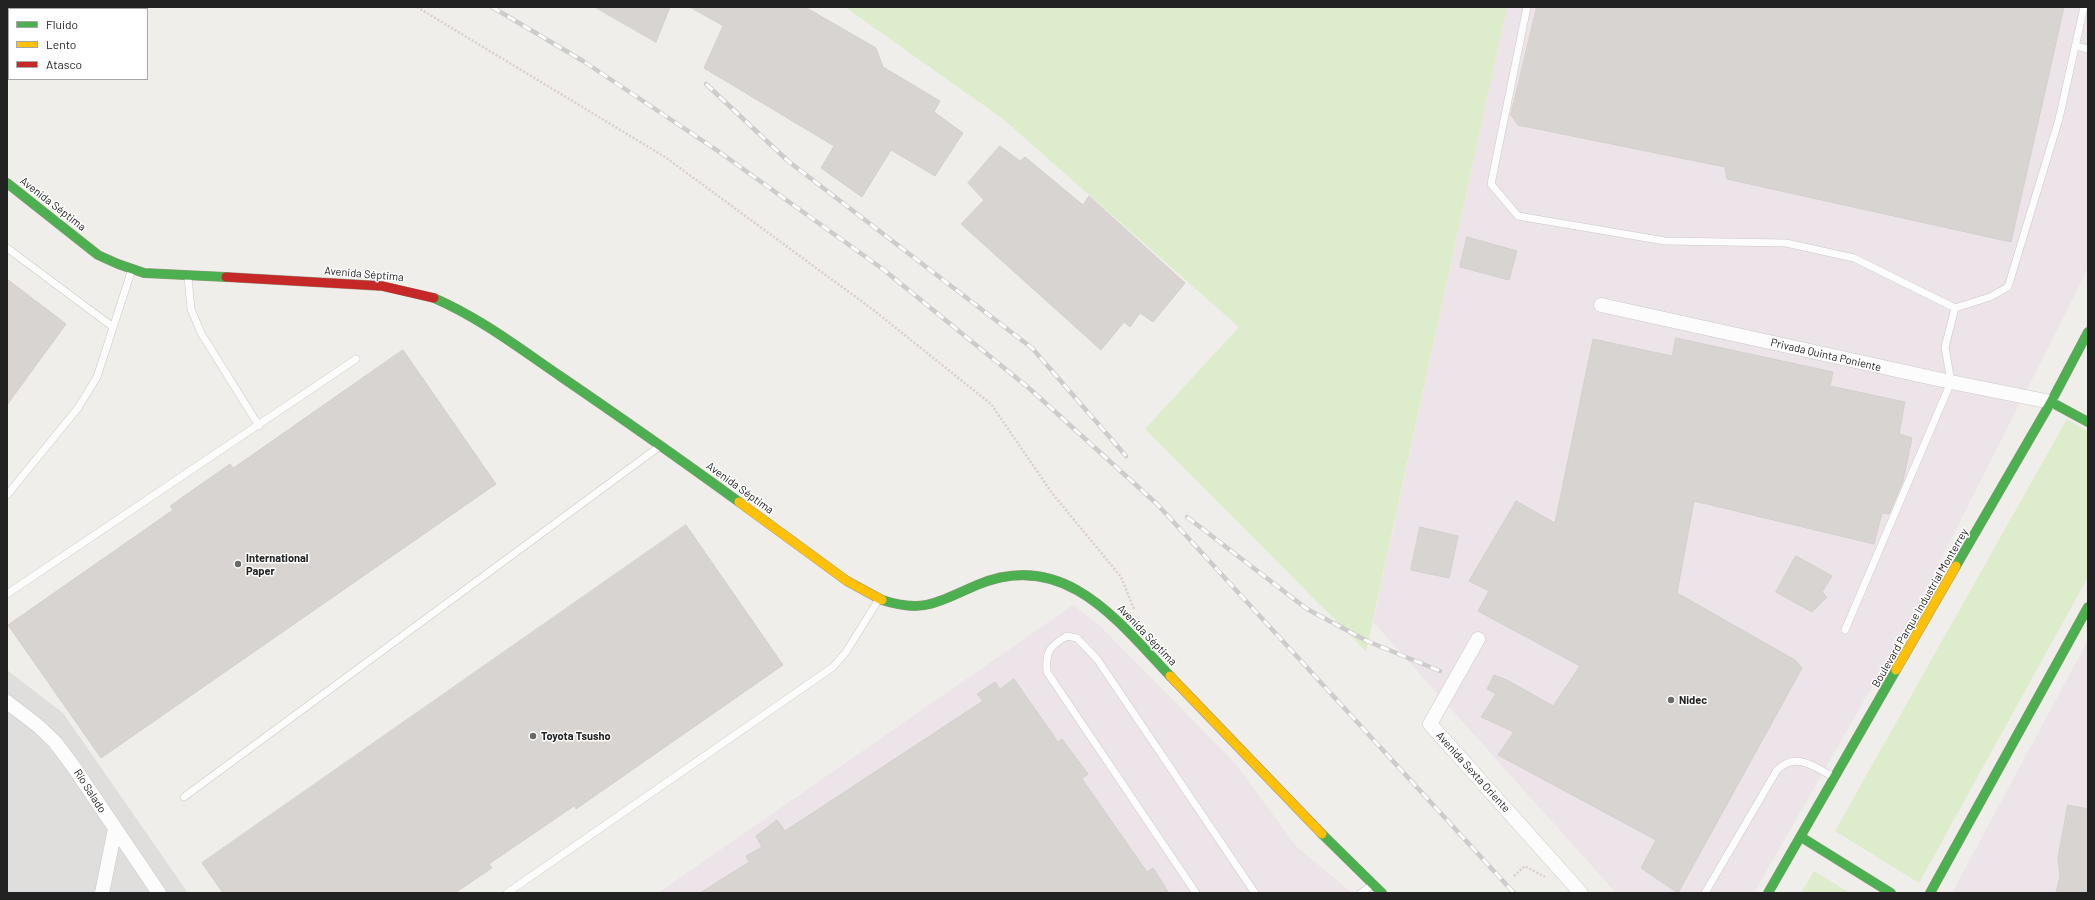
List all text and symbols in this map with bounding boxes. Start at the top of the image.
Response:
legend [8,8,148,80]
text: Fluido [46,17,78,31]
text: Lento [46,37,76,51]
text: Atasco [46,57,82,71]
street label: Avenida Séptima [18,174,88,234]
street label: Avenida Séptima [324,264,404,284]
street label: Privada Quinta Poniente [1769,336,1883,374]
street label: Avenida Séptima [704,459,776,517]
street label: Boulevard Parque Industrial Monterrey [1869,526,1971,690]
place label: International Paper [246,551,309,577]
marker: International Paper [233,559,243,569]
street label: Avenida Séptima [1115,602,1179,668]
place label: Nidec [1679,693,1707,707]
marker: Nidec [1666,695,1676,705]
place label: Toyota Tsusho [541,729,611,743]
street label: Avenida Sexta Oriente [1433,729,1513,815]
marker: Toyota Tsusho [528,731,538,741]
street label: Río Salado [71,767,109,815]

